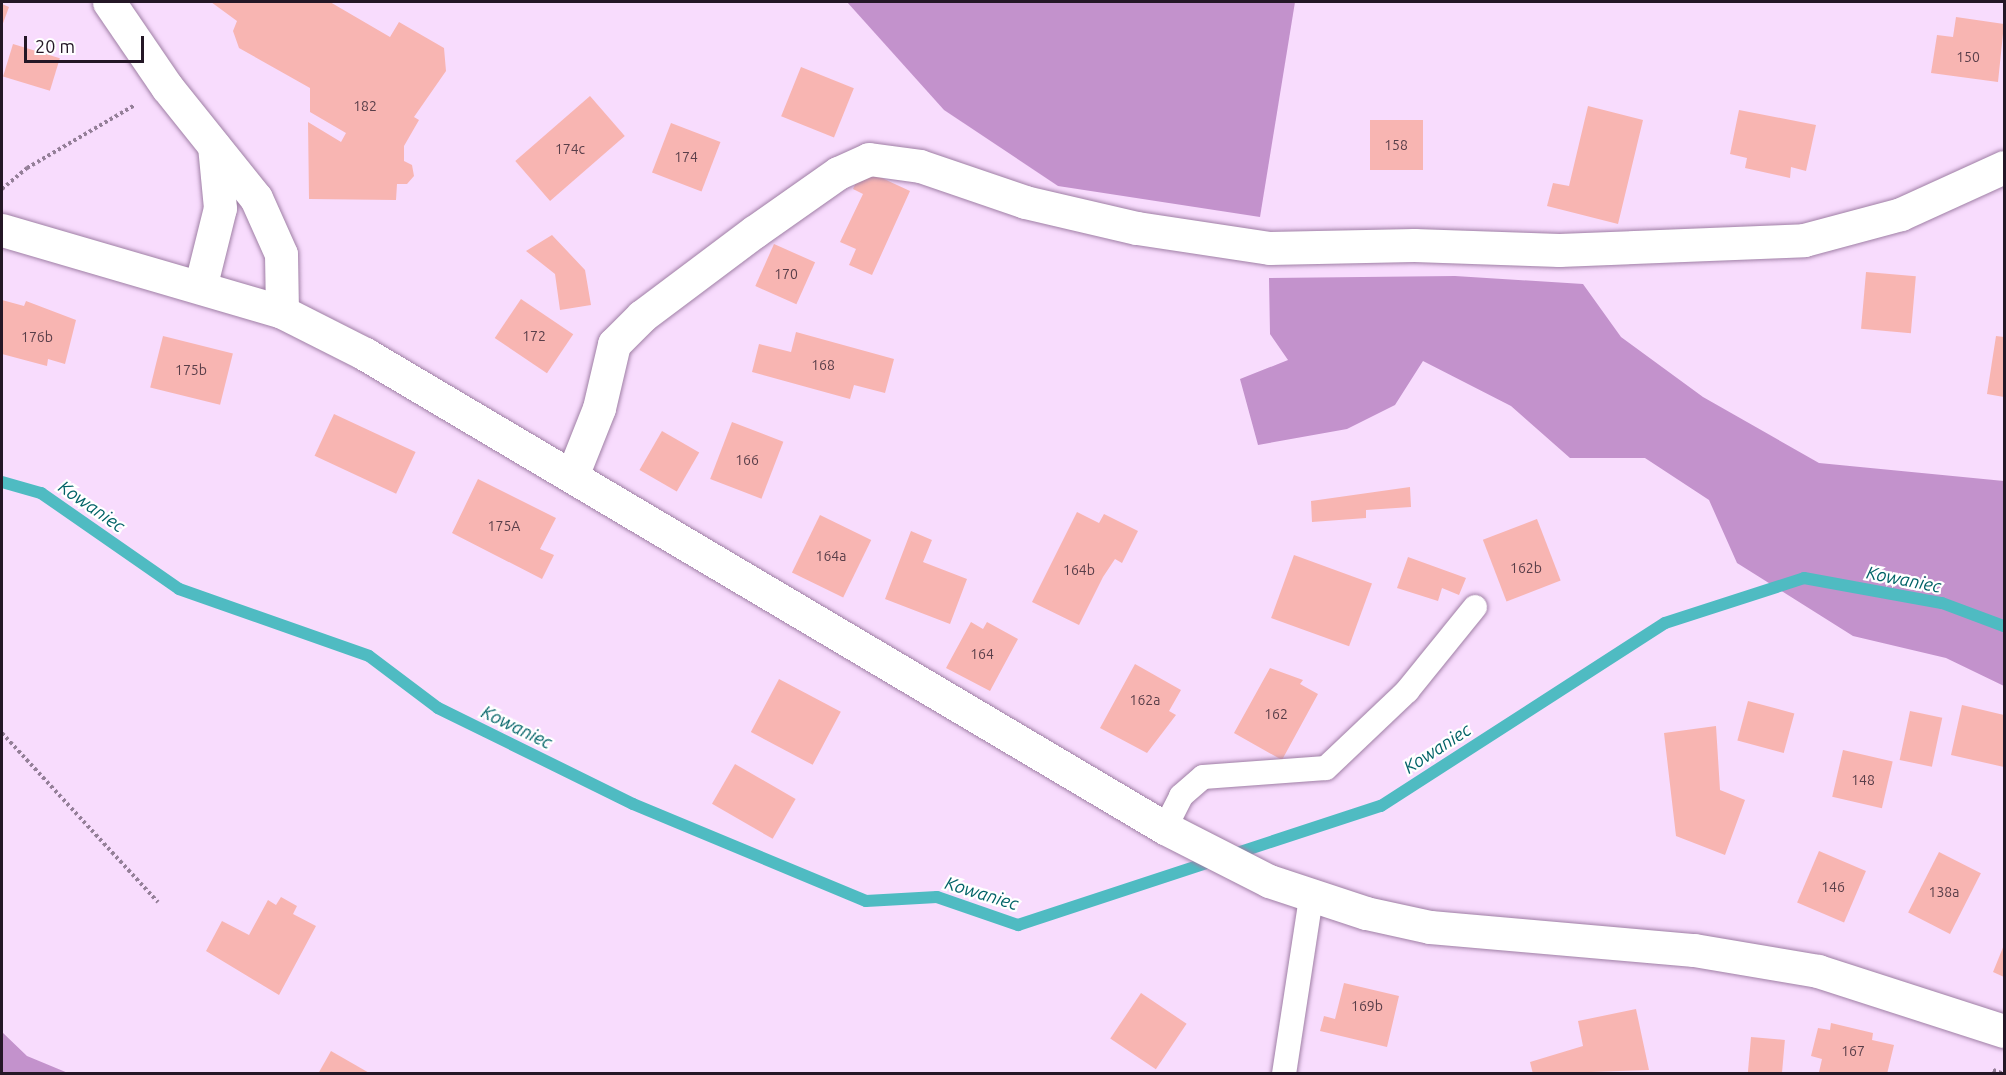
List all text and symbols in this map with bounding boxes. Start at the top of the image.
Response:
scale bar [27,24,147,62]
text: 20 m [35,36,75,56]
house number: 150 [1956,49,1980,65]
house number: 182 [353,98,377,114]
house number: 158 [1384,137,1408,153]
house number: 174c [555,141,585,157]
house number: 174 [674,149,698,165]
house number: 170 [774,266,798,282]
house number: 172 [522,328,546,344]
house number: 176b [21,329,53,345]
house number: 168 [811,357,835,373]
house number: 175b [175,362,207,378]
house number: 166 [735,452,759,468]
water label: Kowaniec [55,475,129,537]
house number: 175A [488,518,520,534]
house number: 164a [816,548,846,564]
house number: 162b [1510,560,1542,576]
water label: Kowaniec [1865,561,1943,597]
house number: 164b [1063,562,1095,578]
house number: 164 [970,646,994,662]
house number: 162a [1130,692,1160,708]
water label: Kowaniec [478,701,556,753]
house number: 162 [1264,706,1288,722]
water label: Kowaniec [1399,718,1475,778]
house number: 148 [1851,772,1875,788]
water label: Kowaniec [943,872,1021,914]
house number: 146 [1821,879,1845,895]
house number: 138a [1929,884,1959,900]
house number: 169b [1351,998,1383,1014]
house number: 167 [1841,1043,1865,1059]

